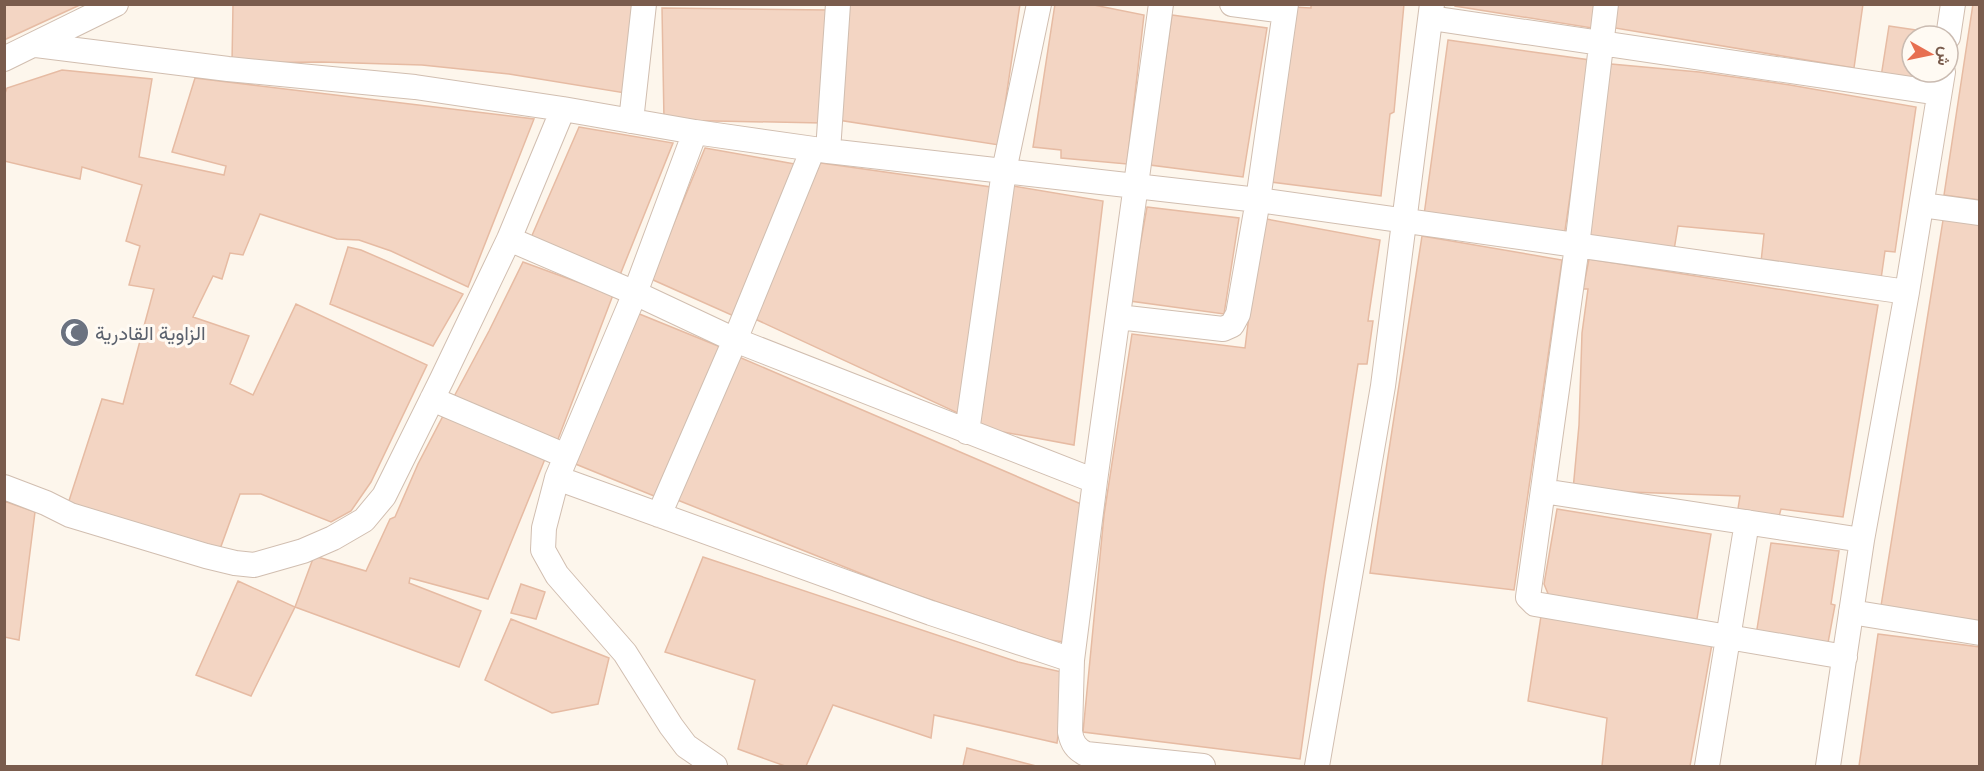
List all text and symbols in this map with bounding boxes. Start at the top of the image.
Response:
north arrow [1900,24,1960,84]
text: ش [1932,45,1957,68]
mosque icon: الزاوية القادرية [58,317,90,349]
place label: الزاوية القادرية [95,319,206,346]

